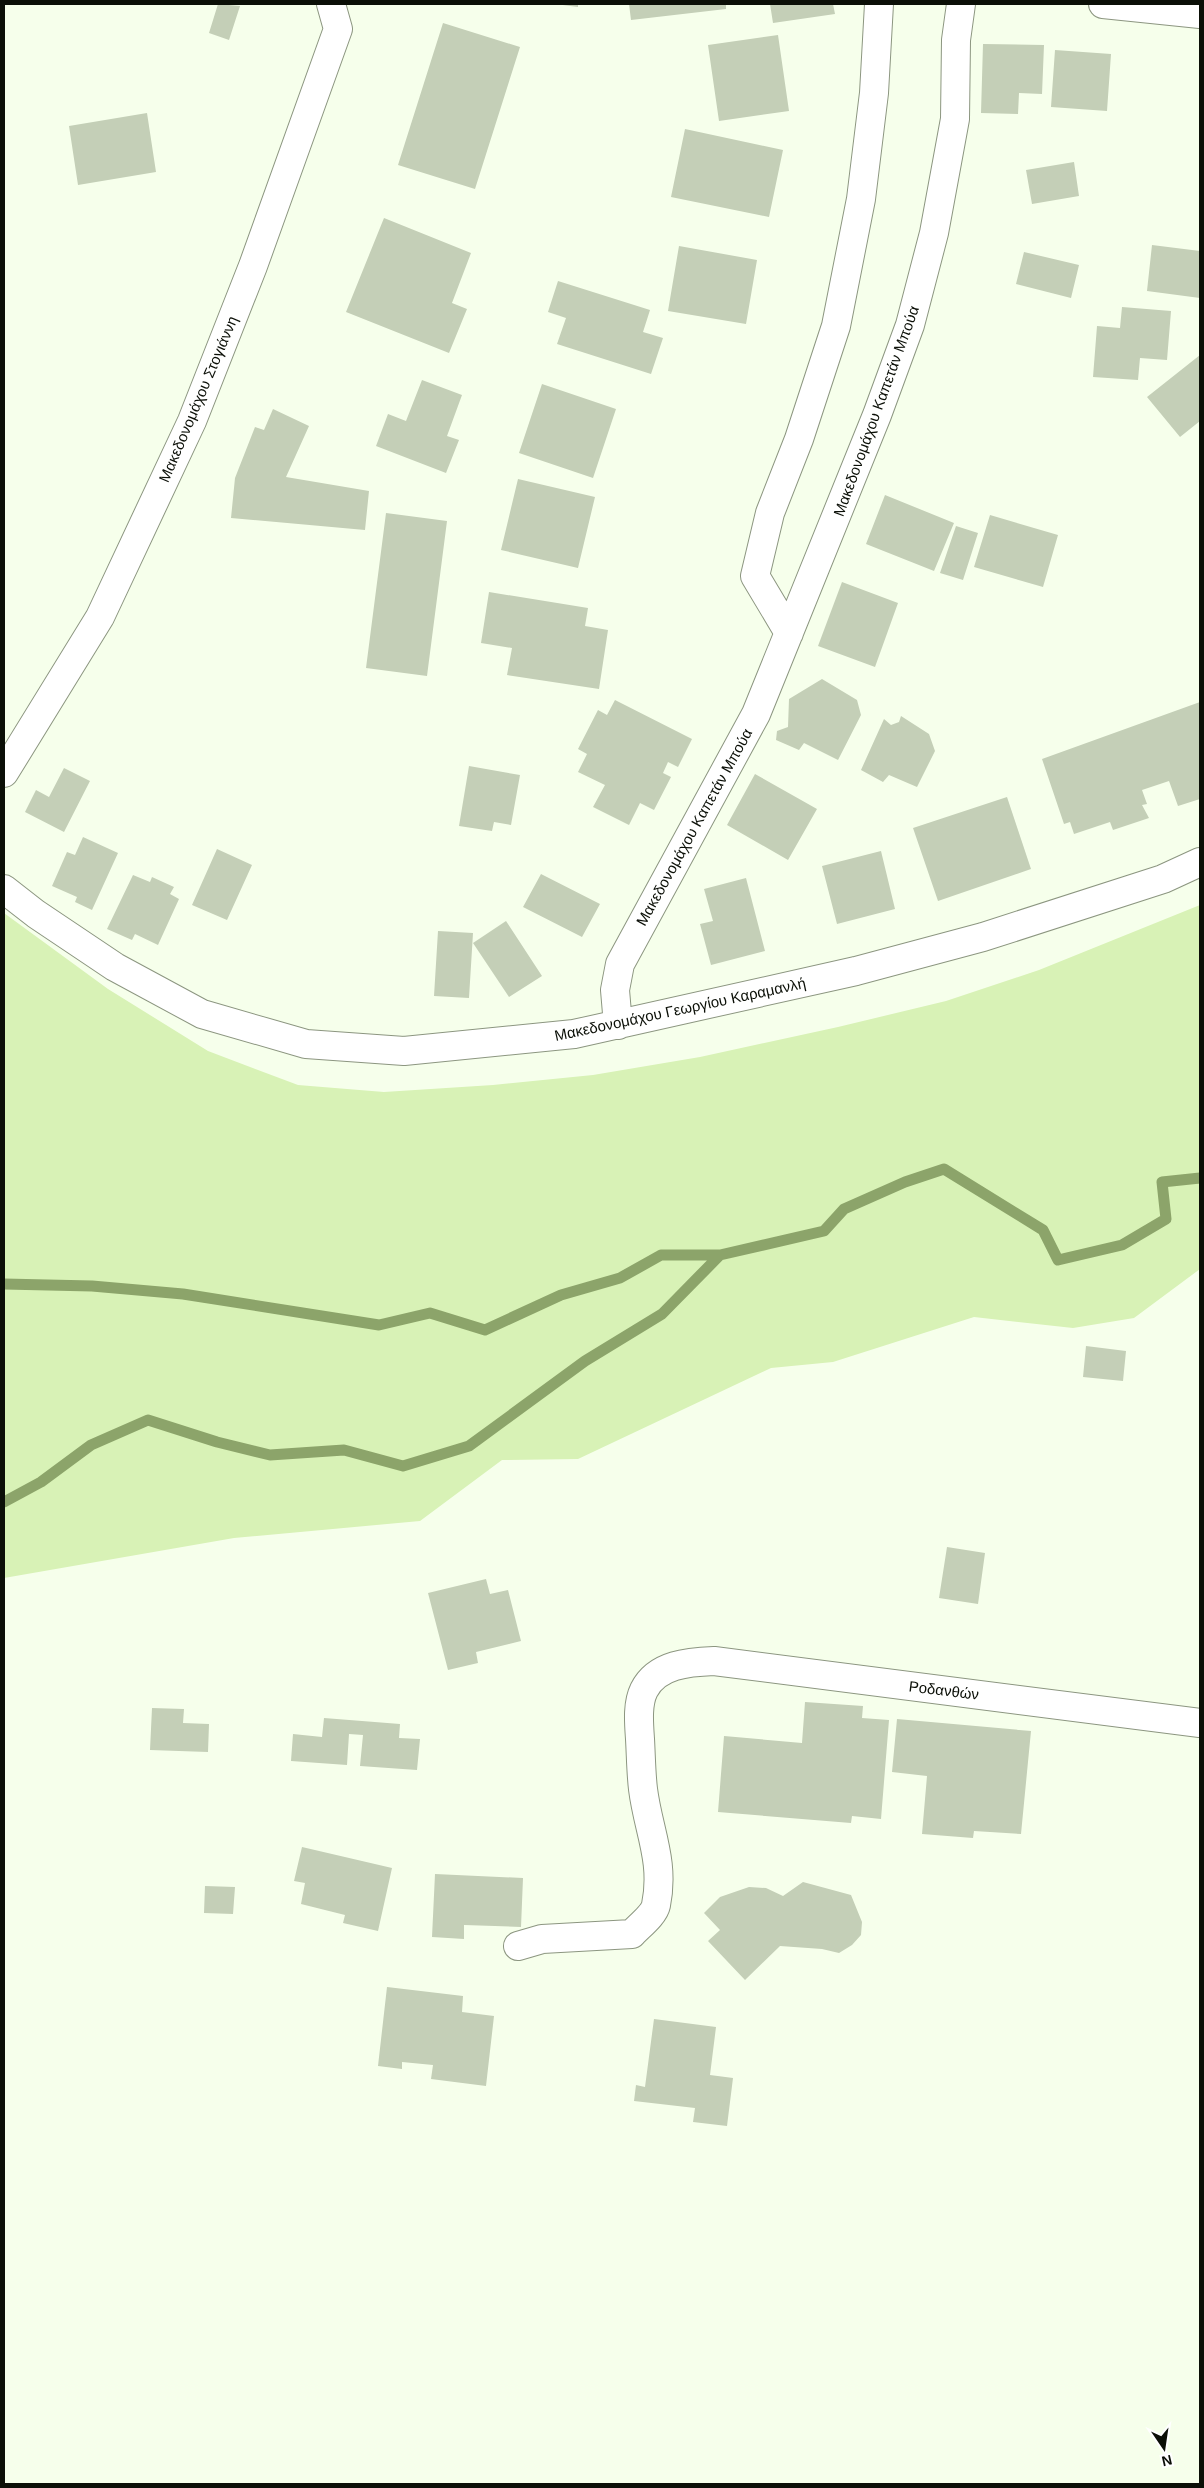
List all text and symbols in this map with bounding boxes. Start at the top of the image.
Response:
street label: Μακεδονομάχου Καπετάν Μπούα [830,303,922,519]
street label: Μακεδονομάχου Στογιάννη [155,313,241,485]
street label: Μακεδονομάχου Καπετάν Μπούα [633,725,756,929]
street label: Μακεδονομάχου Γεωργίου Καραμανλή [553,974,807,1044]
street label: Ροδανθών [908,1677,980,1703]
north arrow [1139,2423,1189,2473]
text: N [1160,2452,1174,2470]

